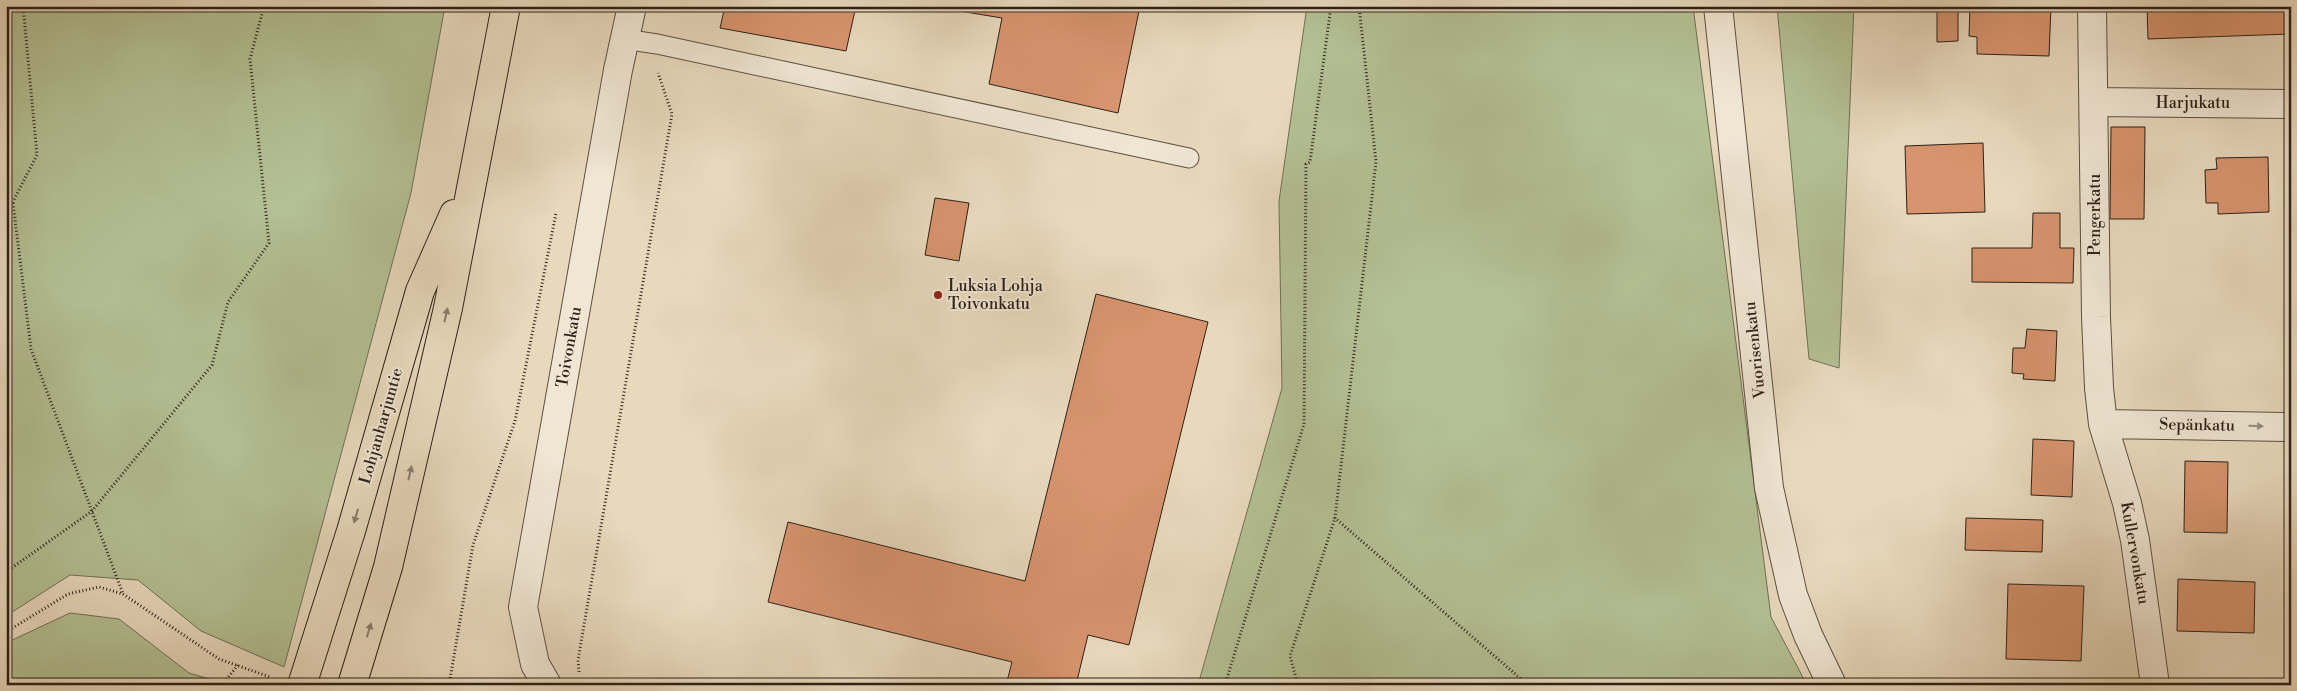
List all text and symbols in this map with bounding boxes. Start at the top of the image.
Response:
street label: Harjukatu [2156,93,2230,113]
street label: Pengerkatu [2085,174,2105,256]
place label: Luksia Lohja Toivonkatu [948,276,1044,314]
marker: Luksia Lohja Toivonkatu [932,289,944,301]
street label: Vuorisenkatu [1740,300,1770,401]
street label: Toivonkatu [552,305,586,389]
one-way arrow [442,307,450,322]
street label: Lohjanharjuntie [355,366,407,486]
street label: Sepänkatu [2159,414,2235,436]
one-way arrow [2249,423,2265,431]
one-way arrow [406,465,414,480]
street label: Kullervonkatu [2116,500,2154,606]
one-way arrow [351,508,359,523]
one-way arrow [366,623,374,638]

